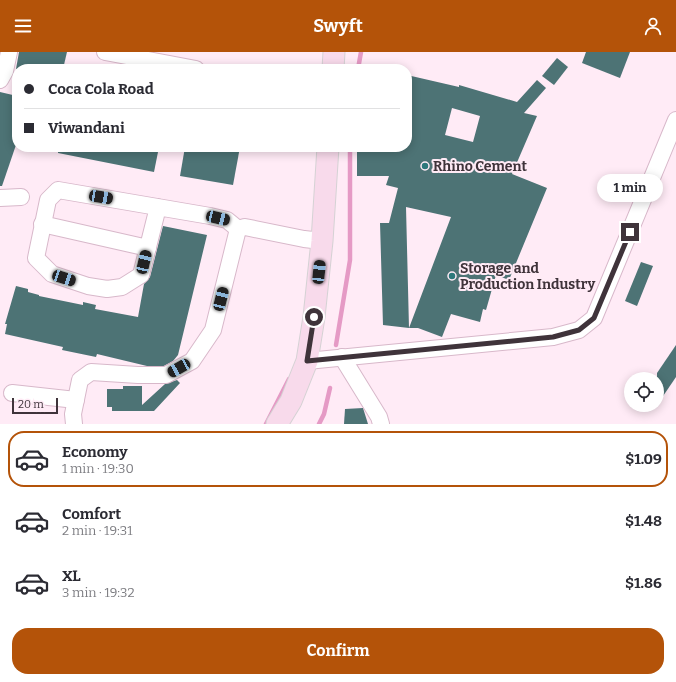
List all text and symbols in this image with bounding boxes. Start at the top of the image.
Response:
icon: menu [12,15,34,37]
text: Swyft [313,15,363,37]
icon: person [642,15,664,37]
text: Coca Cola Road [48,80,154,98]
text: Viwandani [48,119,125,137]
place label: Rhino Cement [433,158,528,175]
marker: Rhino Cement [420,161,430,171]
callout: 1 min [597,174,663,202]
text: 1 min [614,180,646,195]
car [88,189,114,205]
car [205,209,231,227]
route end [621,223,639,241]
car [135,249,153,275]
car [312,259,326,285]
place label: Storage and Production Industry [460,260,595,293]
car [51,269,77,287]
marker: Storage and Production Industry [447,271,457,281]
car [212,286,230,312]
route start [305,308,323,326]
car [166,357,192,379]
map controls [624,372,664,412]
button: locate [624,372,664,412]
scale bar [12,396,58,415]
text: 20 m [18,398,44,411]
icon: car [14,441,50,477]
text: Economy [62,443,128,461]
text: $1.09 [625,450,662,468]
text: 1 min · 19:30 [62,461,134,476]
icon: car [14,503,50,539]
text: Comfort [62,505,121,523]
text: $1.48 [625,512,662,530]
text: 2 min · 19:31 [62,523,132,538]
icon: car [14,565,50,601]
text: XL [62,567,81,585]
text: $1.86 [625,574,662,592]
text: 3 min · 19:32 [62,585,135,600]
button: Confirm [12,628,664,674]

